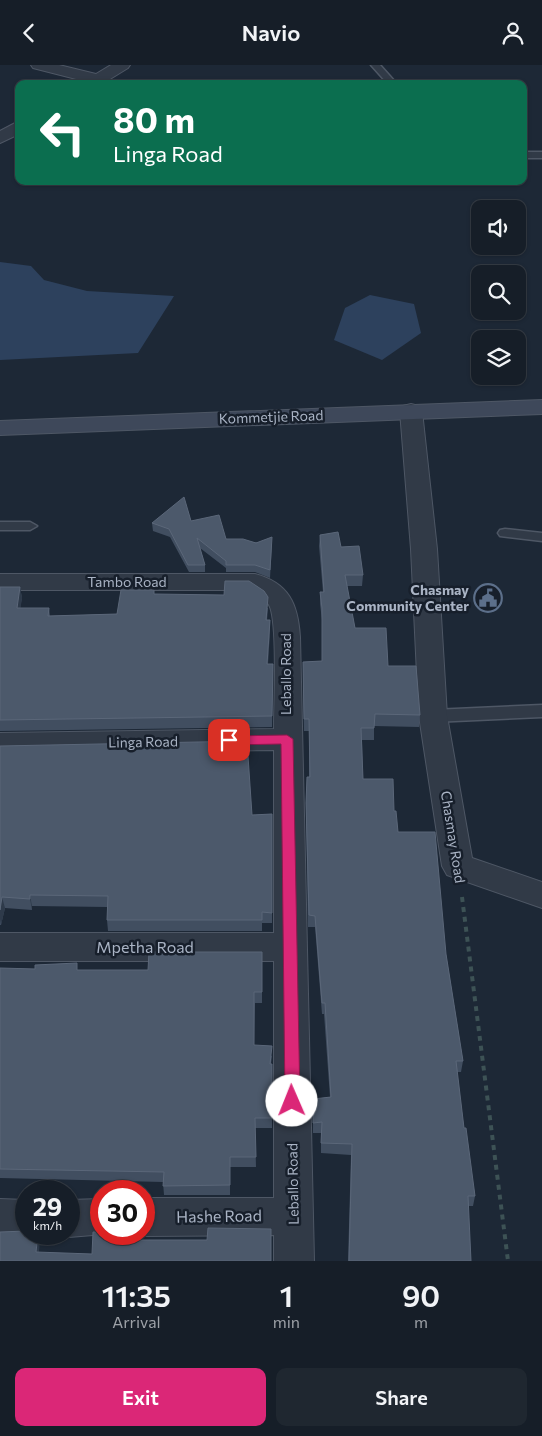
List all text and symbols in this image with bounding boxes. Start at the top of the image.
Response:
icon: back [15,19,43,47]
text: Navio [242,19,300,46]
icon: person [499,19,527,47]
text: 80 m [113,97,195,140]
icon: left [30,100,95,165]
text: Linga Road [113,140,223,167]
map controls [471,200,526,385]
button: sound [471,200,526,255]
button: search [471,265,526,320]
button: layers [471,330,526,385]
street label: Kommetjie Road [218,406,324,427]
street label: Tambo Road [87,573,167,590]
place label: Chasmay Community Center [346,581,469,614]
public building icon: Chasmay Community Center [473,583,503,613]
street label: Leballo Road [277,633,294,715]
pin [208,719,250,761]
icon: arrive [215,726,243,754]
street label: Linga Road [108,732,178,751]
street label: Chasmay Road [438,790,469,884]
street label: Mpetha Road [96,937,194,956]
position arrow [265,1074,317,1126]
street label: Leballo Road [283,1143,302,1225]
speed limit sign: 30 [90,1180,155,1245]
text: 29 [33,1191,62,1221]
street label: Hashe Road [176,1205,262,1226]
text: km/h [33,1218,62,1232]
text: 11:35 [102,1276,171,1313]
text: 1 [280,1276,293,1313]
text: 90 [402,1276,440,1313]
text: Arrival [112,1312,161,1331]
text: min [273,1312,300,1331]
text: m [414,1312,428,1331]
button: Exit [15,1368,266,1426]
button: Share [276,1368,527,1426]

